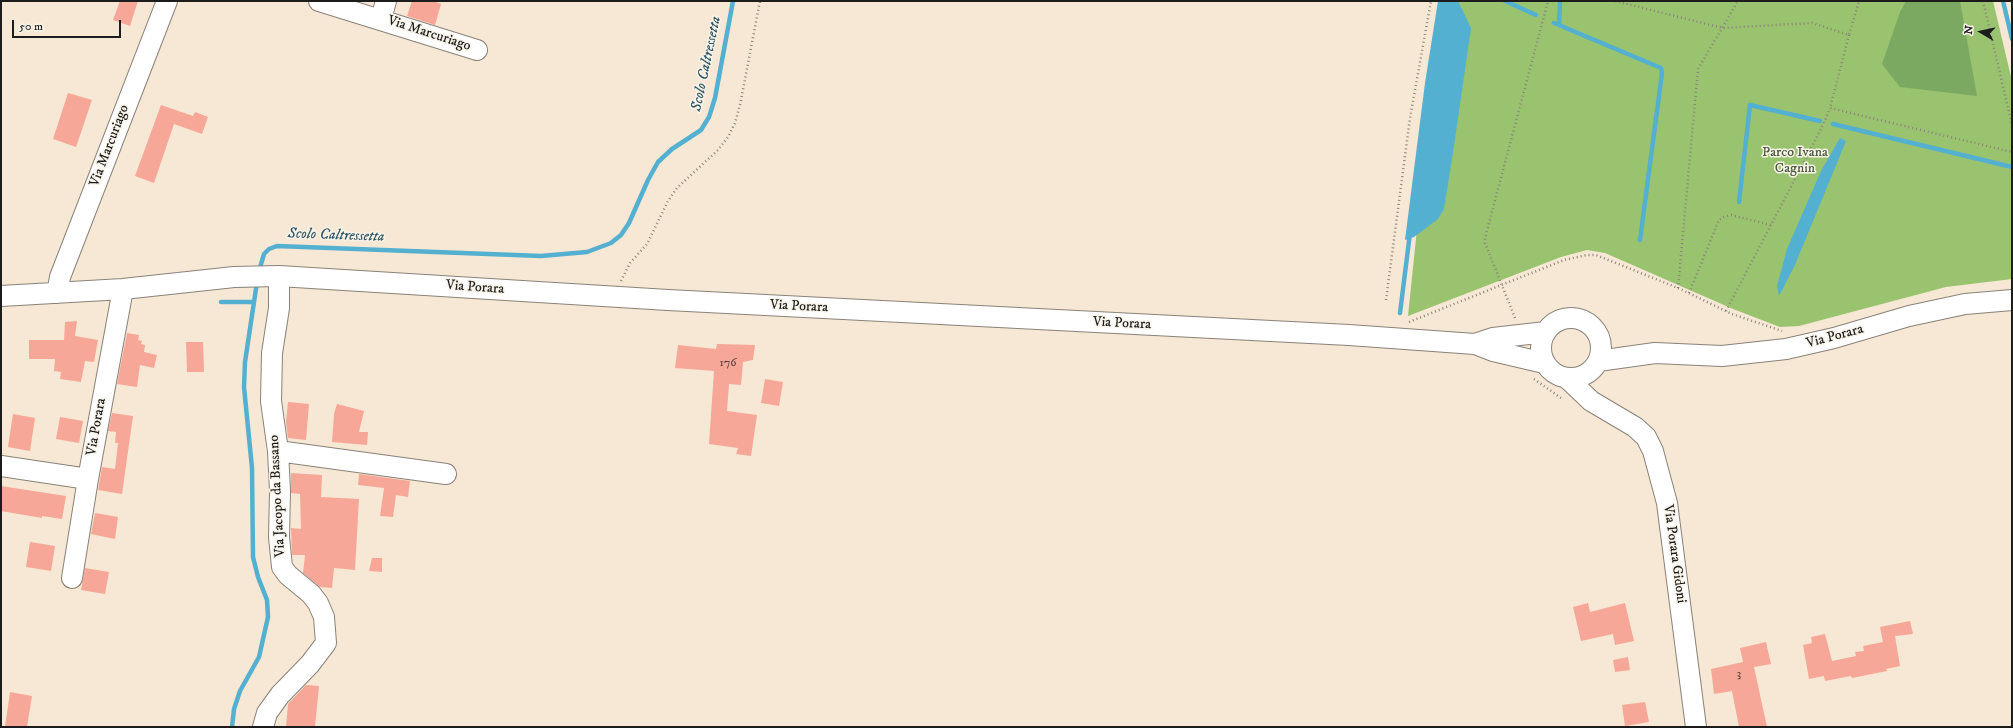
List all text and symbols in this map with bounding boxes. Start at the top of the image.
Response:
scale bar [14,12,123,38]
north arrow [1961,12,2001,52]
street label: Via Marcuriago [385,13,473,55]
water label: Scolo Caltressetta [688,15,726,113]
text: 50 m [19,19,43,34]
text: N [1962,25,1977,36]
street label: Via Marcuriago [87,103,133,189]
park label: Parco Ivana Cagnin [1762,145,1828,178]
water label: Scolo Caltressetta [287,225,385,247]
street label: Via Porara [445,278,505,298]
street label: Via Porara [769,297,829,317]
street label: Via Porara [1092,314,1152,334]
street label: Via Porara [1805,321,1865,353]
house number: 176 [720,357,736,371]
street label: Via Porara [84,397,110,457]
street label: Via Jacopo da Bassano [266,434,290,558]
street label: Via Porara Gidoni [1659,504,1689,604]
house number: 3 [1737,668,1741,682]

